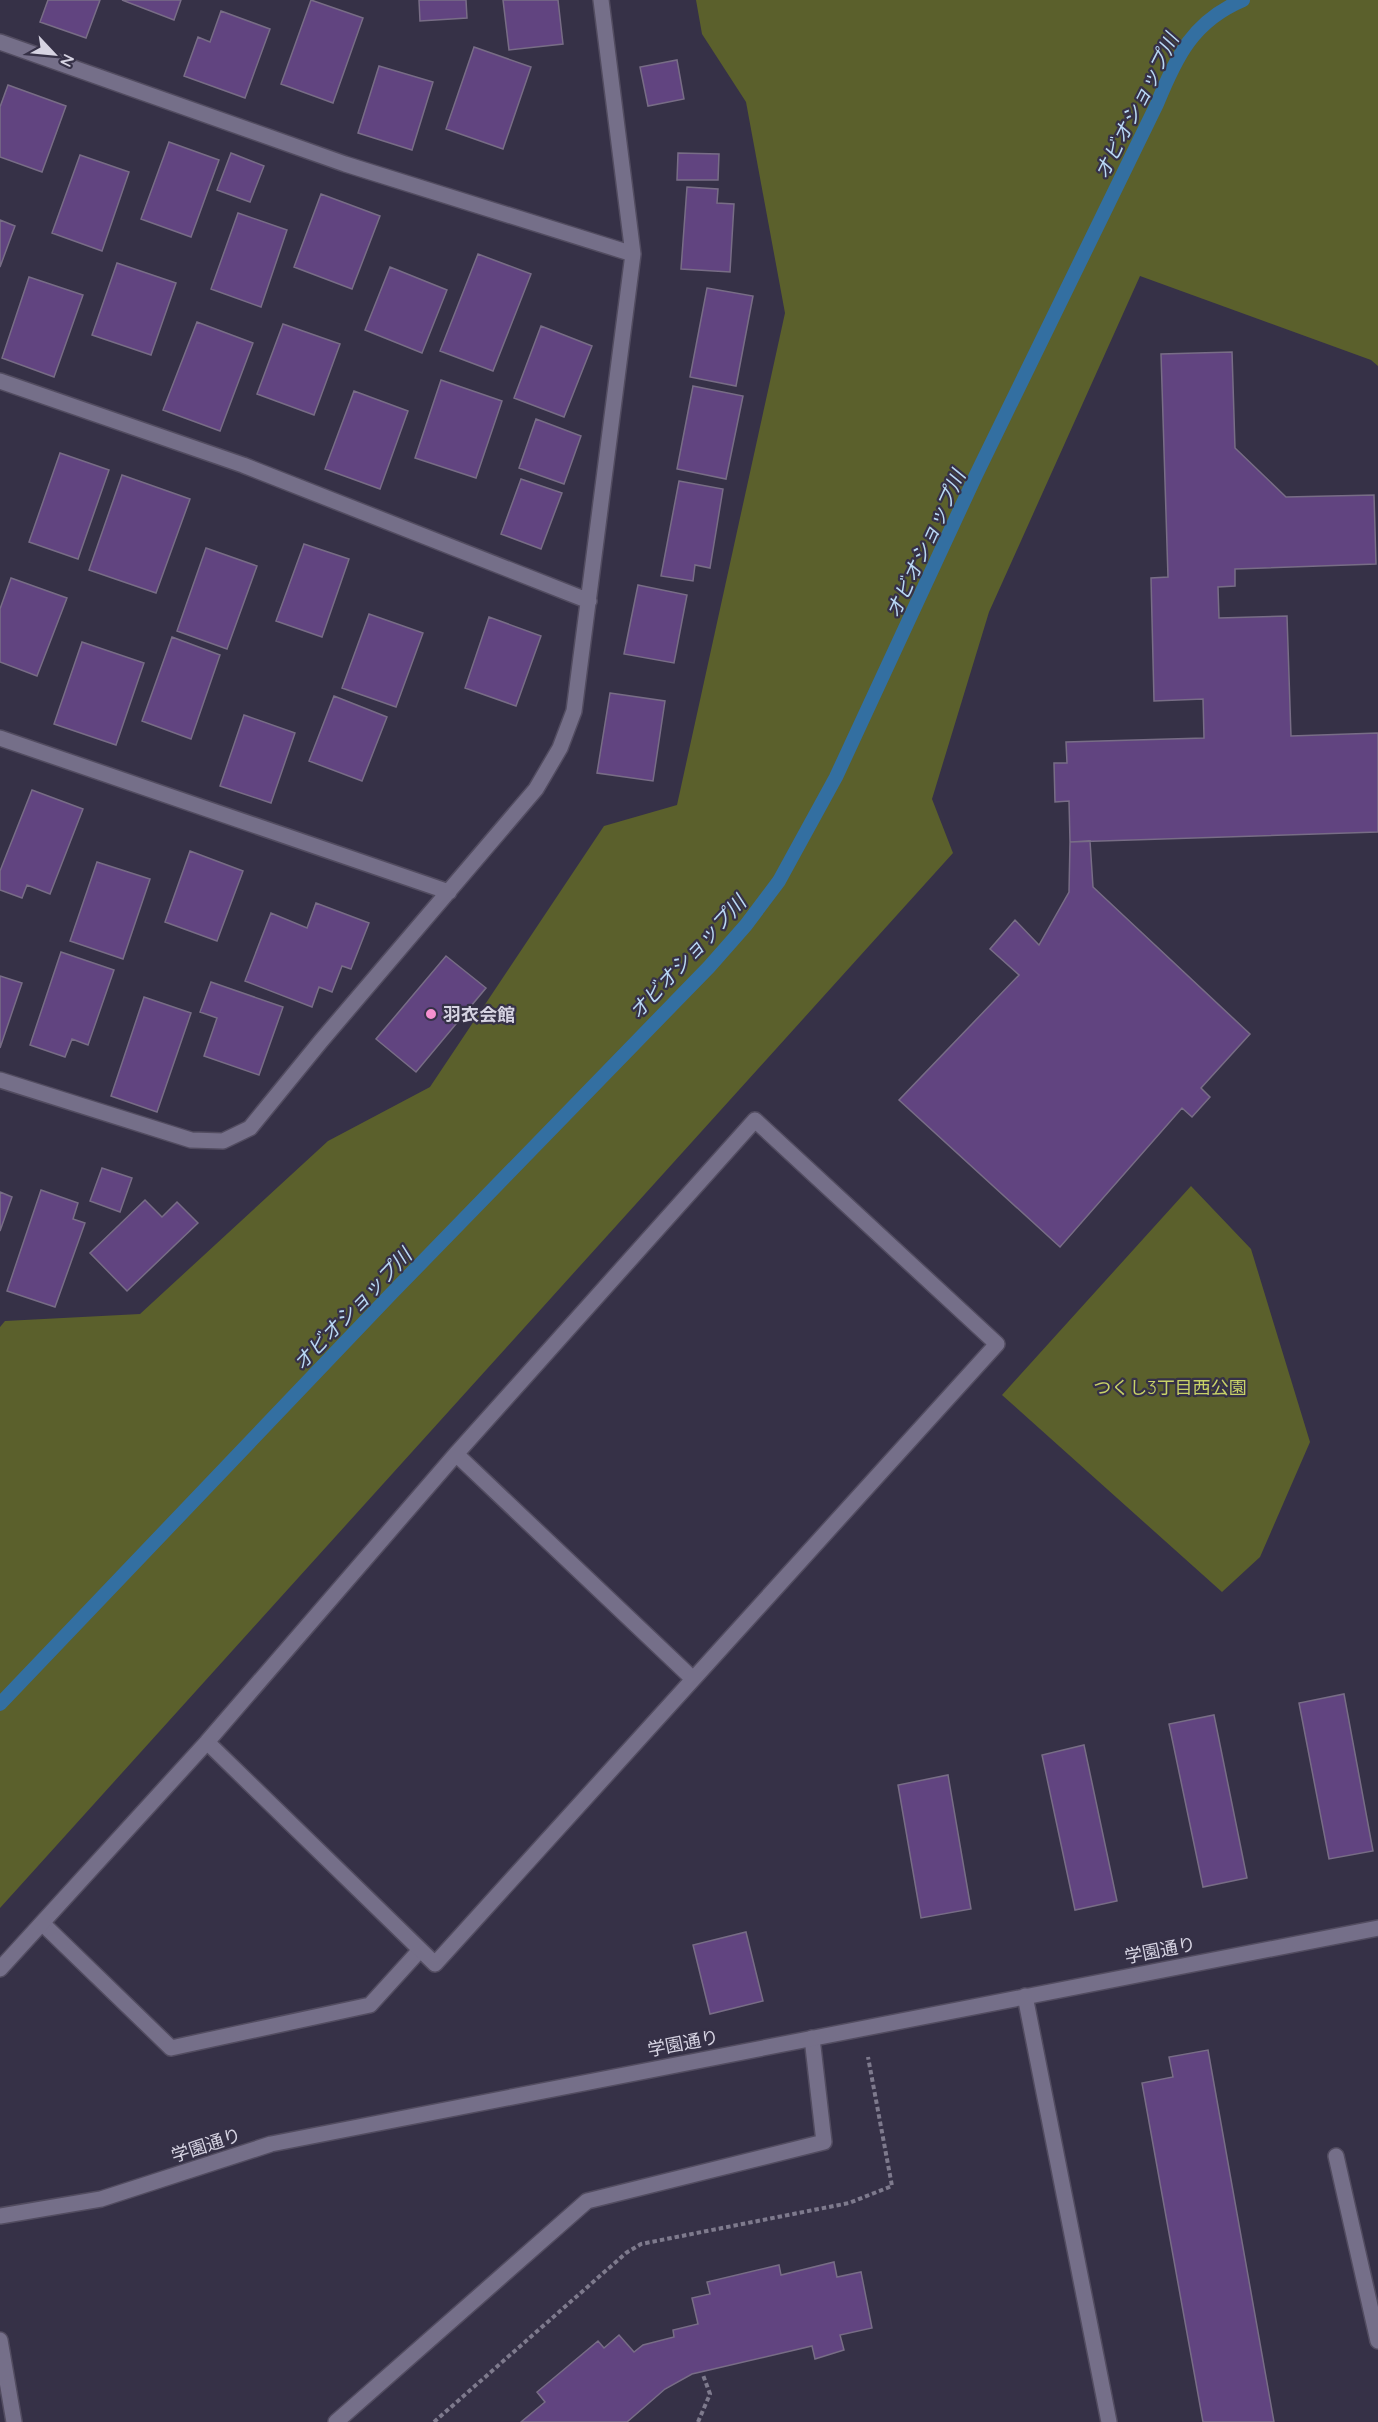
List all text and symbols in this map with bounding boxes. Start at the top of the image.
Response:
north arrow [24,24,84,84]
water label: オビオショップ川 [1089,27,1184,183]
text: N [56,51,79,70]
water label: オビオショップ川 [880,464,971,622]
water label: オビオショップ川 [623,889,752,1024]
place label: 羽衣会館 [443,1003,515,1026]
marker: 羽衣会館 [424,1007,438,1021]
water label: オビオショップ川 [287,1241,418,1375]
park label: つくし3丁目西公園 [1093,1376,1247,1399]
street label: 学園通り [1122,1932,1198,1968]
street label: 学園通り [645,2025,721,2061]
street label: 学園通り [168,2123,244,2167]

